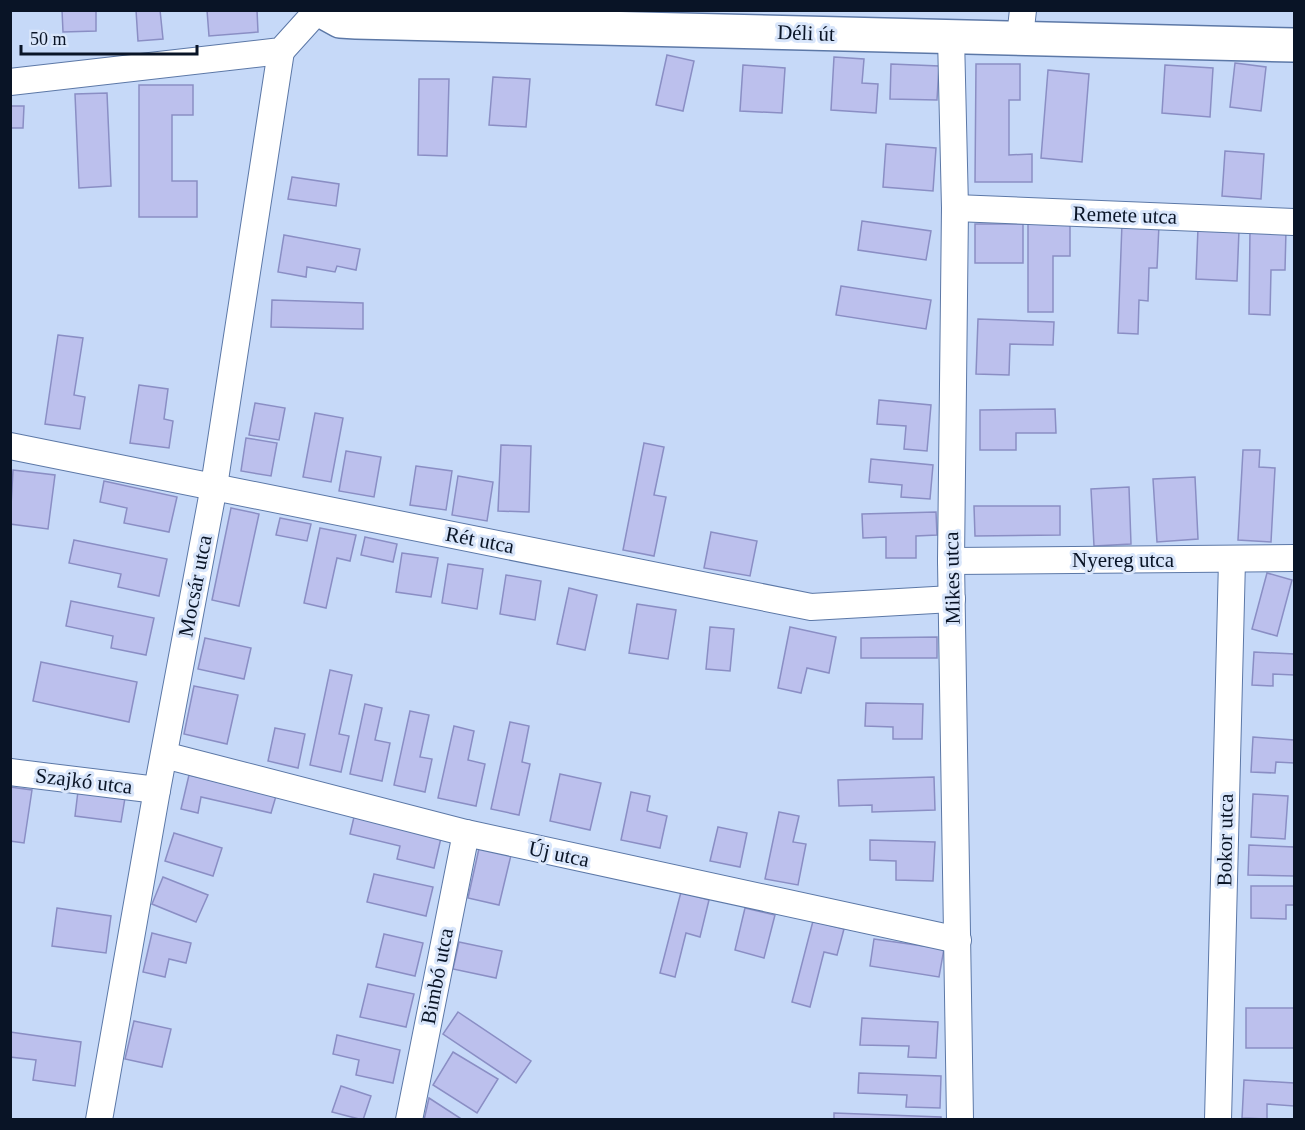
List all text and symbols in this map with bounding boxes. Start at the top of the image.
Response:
scale bar [21,18,196,56]
street label: Déli út [777,20,835,46]
text: 50 m [30,29,67,49]
street label: Remete utca [1072,201,1178,229]
street label: Rét utca [444,522,517,559]
street label: Mikes utca [939,531,965,625]
street label: Mocsár utca [173,532,217,639]
street label: Nyereg utca [1072,548,1175,572]
street label: Szajkó utca [34,763,134,799]
street label: Bokor utca [1212,793,1238,887]
street label: Új utca [527,836,592,872]
street label: Bimbó utca [416,925,458,1026]

